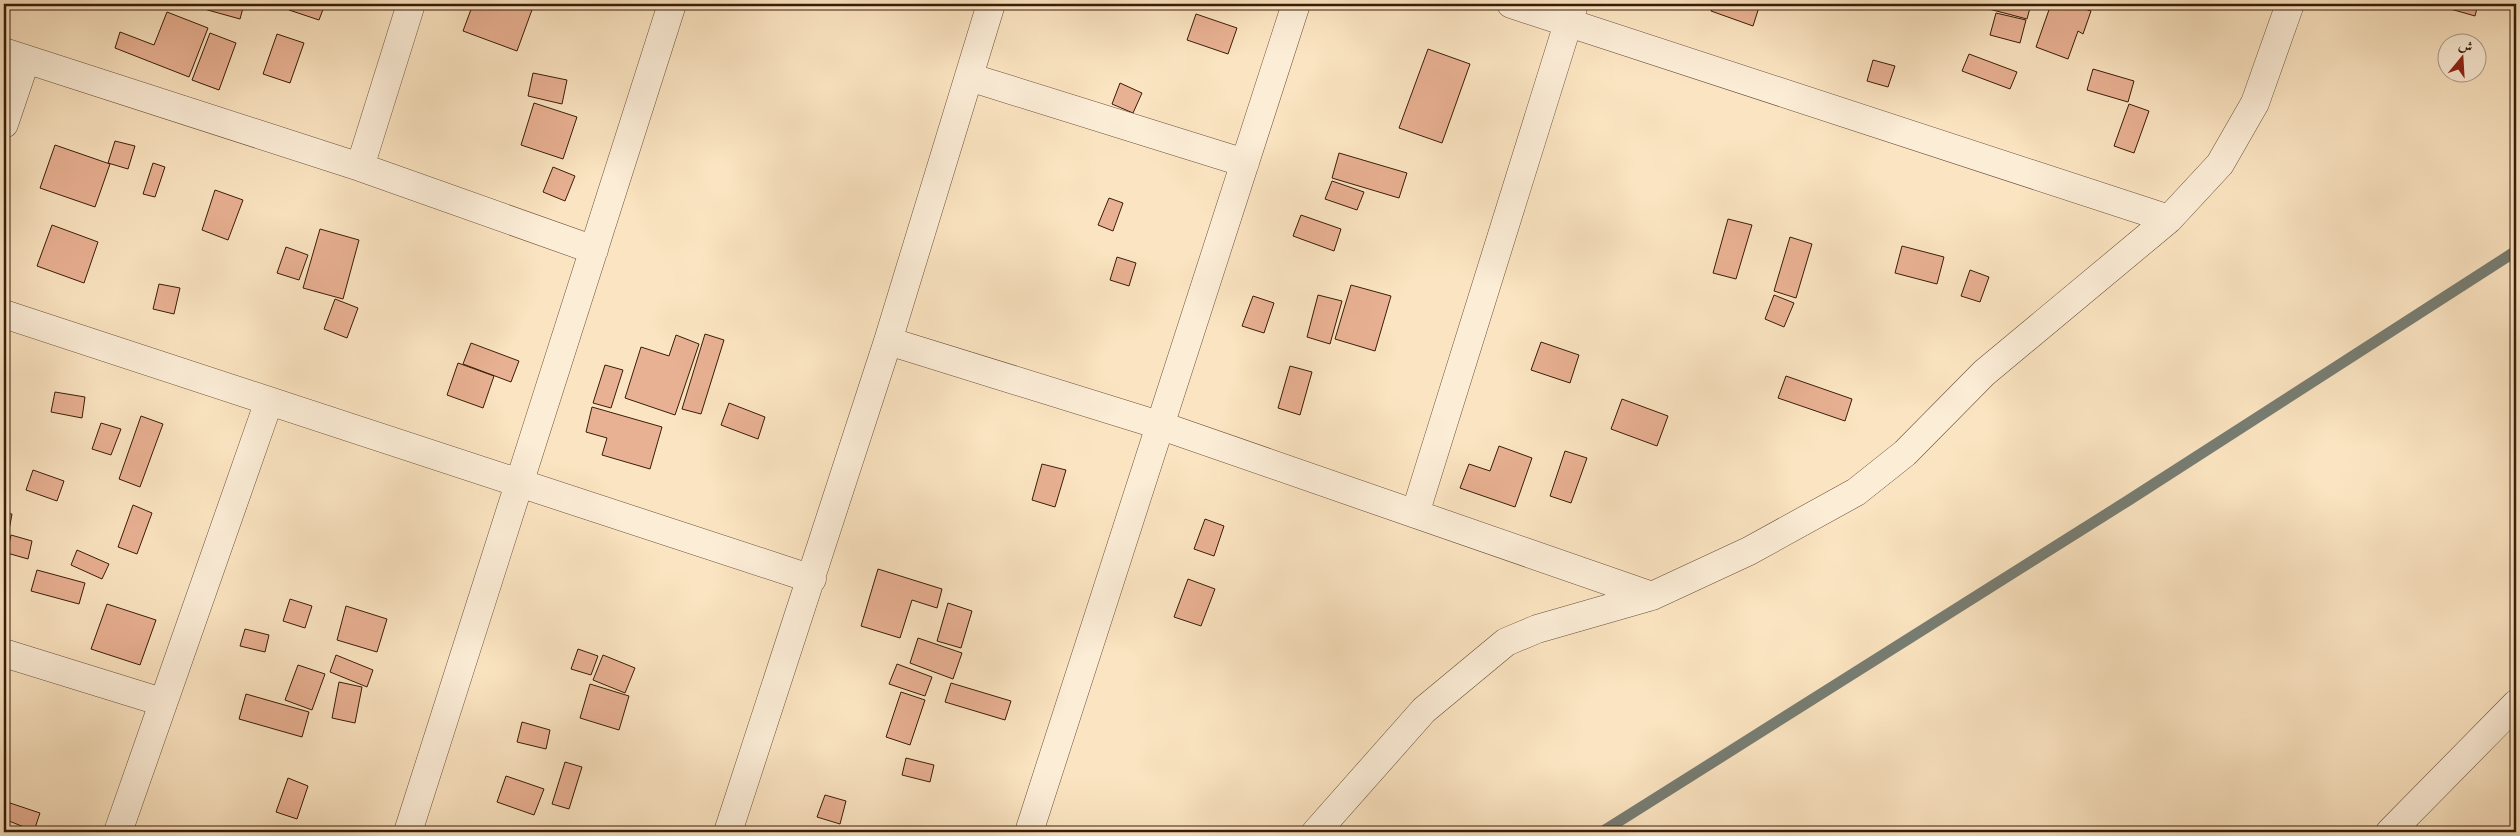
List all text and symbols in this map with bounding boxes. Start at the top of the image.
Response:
north arrow [2438,32,2488,82]
text: ش [2457,36,2475,56]

